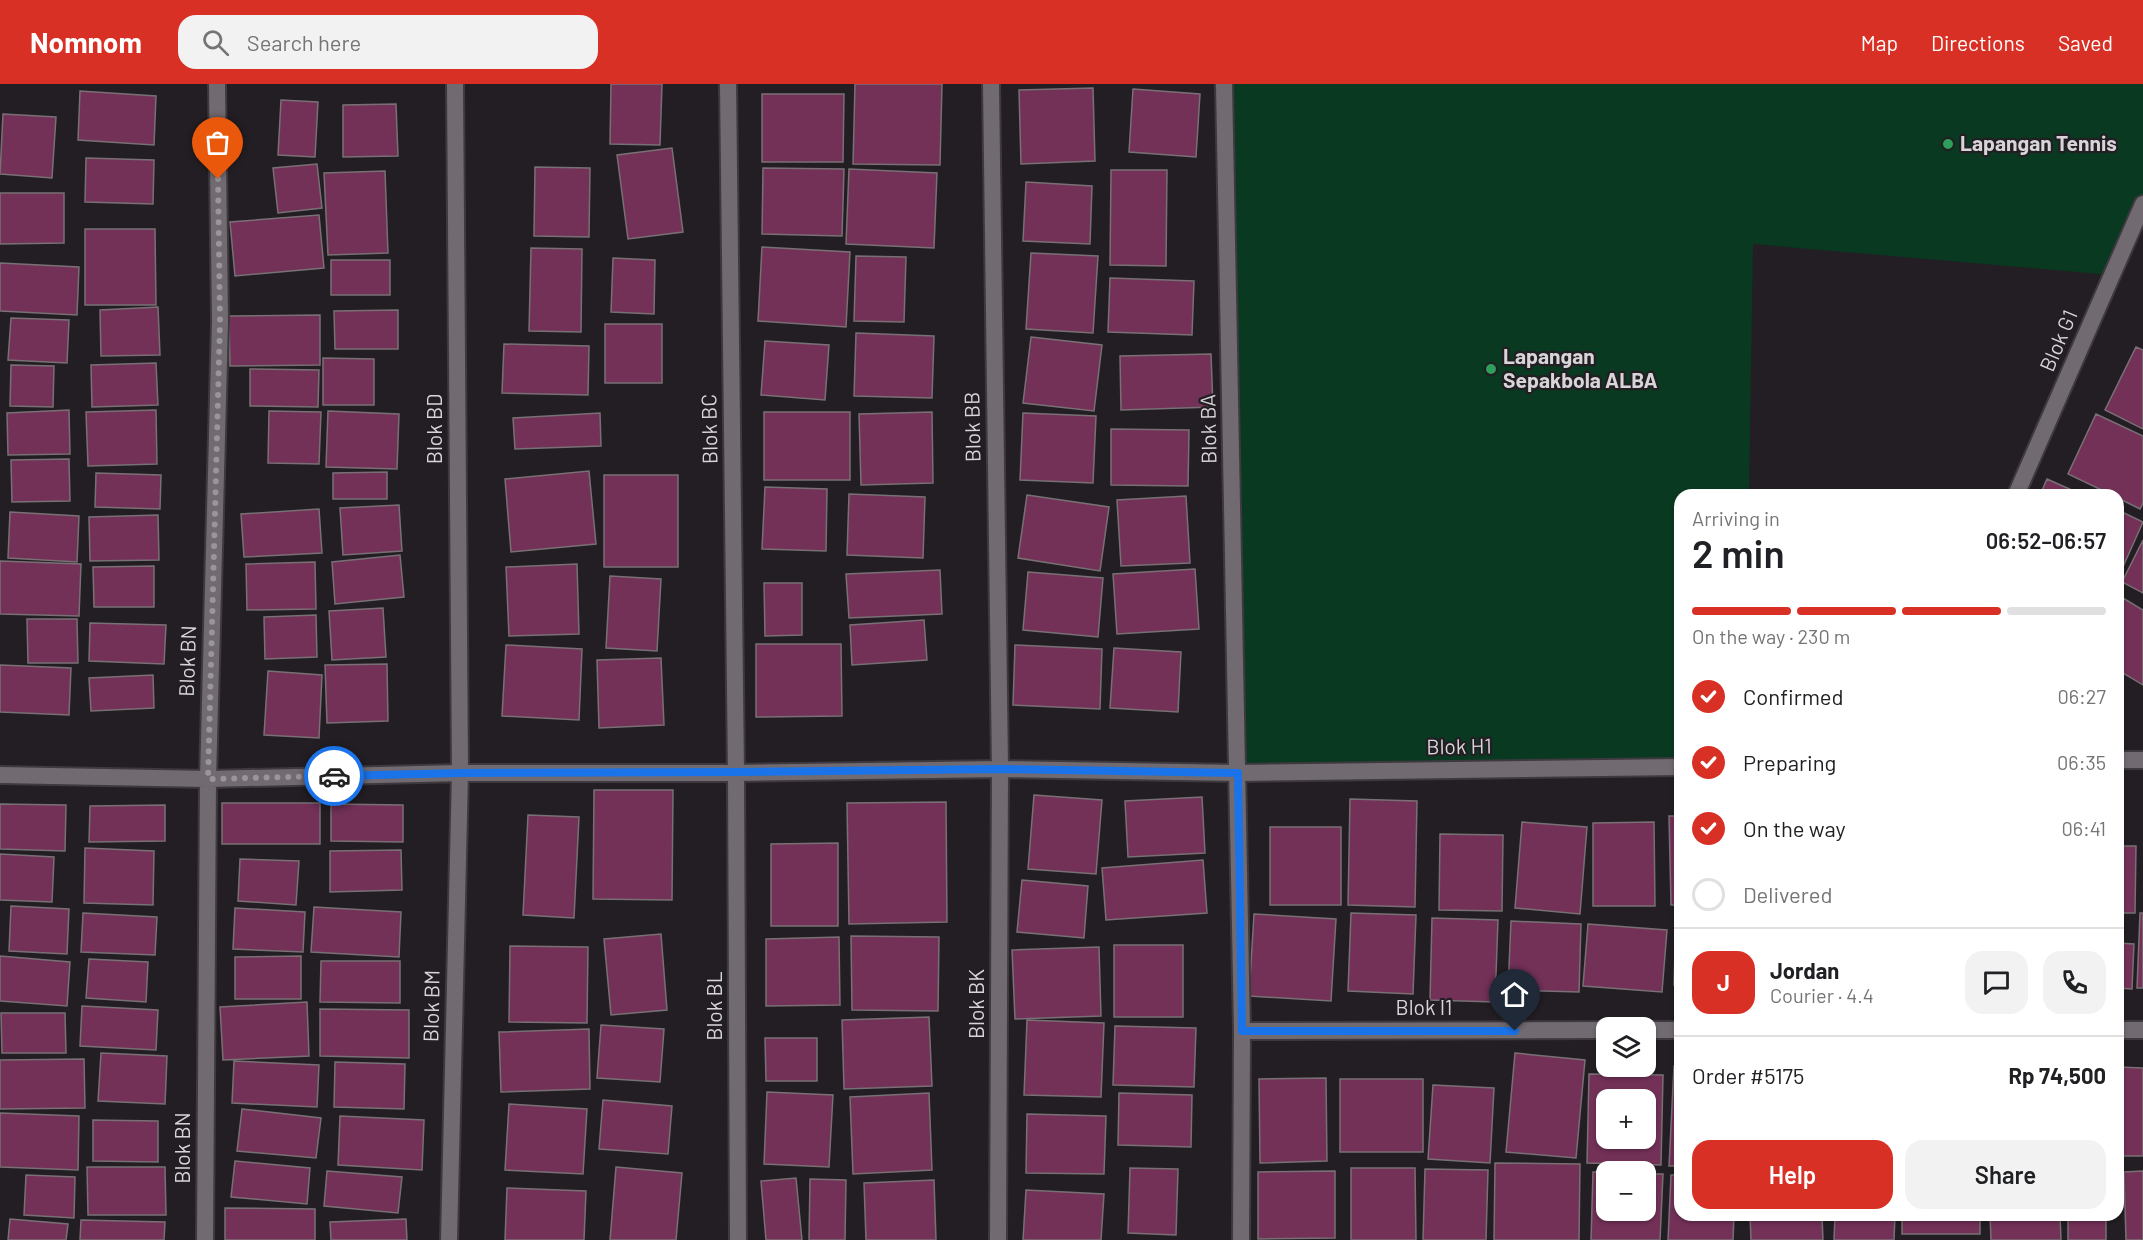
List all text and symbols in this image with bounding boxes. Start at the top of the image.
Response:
search box [178,15,598,69]
text: Nomnom [30,25,142,59]
icon: search [199,26,232,59]
text: Search here [247,29,361,55]
text: Map [1861,30,1898,55]
text: Directions [1931,30,2025,55]
text: Saved [2058,30,2113,55]
pin [192,117,243,179]
icon: bag [201,126,234,159]
place label: Lapangan Tennis [1960,130,2117,155]
marker: Lapangan Tennis [1941,137,1955,151]
street label: Blok G1 [2034,306,2082,375]
place label: Lapangan Sepakbola ALBA [1503,343,1658,392]
marker: Lapangan Sepakbola ALBA [1484,362,1498,376]
street label: Blok BB [958,392,985,462]
street label: Blok BD [421,394,446,464]
street label: Blok BC [695,394,722,464]
street label: Blok BA [1194,394,1221,464]
text: Arriving in [1692,506,1780,530]
text: 06:52–06:57 [1986,527,2106,553]
text: 2 min [1692,529,1785,576]
text: On the way · 230 m [1692,624,1850,648]
street label: Blok BN [173,625,200,697]
icon: check [1692,680,1725,713]
text: Confirmed [1743,683,1843,709]
text: 06:27 [2057,684,2106,708]
street label: Blok H1 [1426,732,1492,759]
courier [304,746,364,806]
icon: check [1692,746,1725,779]
text: Preparing [1743,749,1836,775]
text: 06:35 [2057,750,2106,774]
icon: car [318,760,351,793]
icon: check [1692,812,1725,845]
text: On the way [1743,815,1846,841]
text: 06:41 [2061,816,2106,840]
text: Delivered [1743,881,1832,907]
button: chat [1965,951,2028,1014]
button: phone [2043,951,2106,1014]
text: Jordan [1770,957,1839,983]
street label: Blok BK [963,969,988,1039]
pin [1489,969,1540,1031]
text: J [1717,969,1730,995]
street label: Blok BM [417,970,444,1042]
street label: Blok BL [701,971,726,1041]
icon: home [1498,978,1531,1011]
text: Courier · 4.4 [1770,983,1874,1007]
street label: Blok I1 [1396,994,1452,1019]
map controls [1596,1017,1656,1221]
button: layers [1596,1017,1656,1077]
text: Order #5175 [1692,1062,1804,1088]
text: Rp 74,500 [2009,1062,2106,1088]
button: + [1596,1089,1656,1149]
street label: Blok BN [169,1112,194,1184]
button: Help [1692,1140,1893,1209]
button: Share [1905,1140,2106,1209]
button: − [1596,1161,1656,1221]

